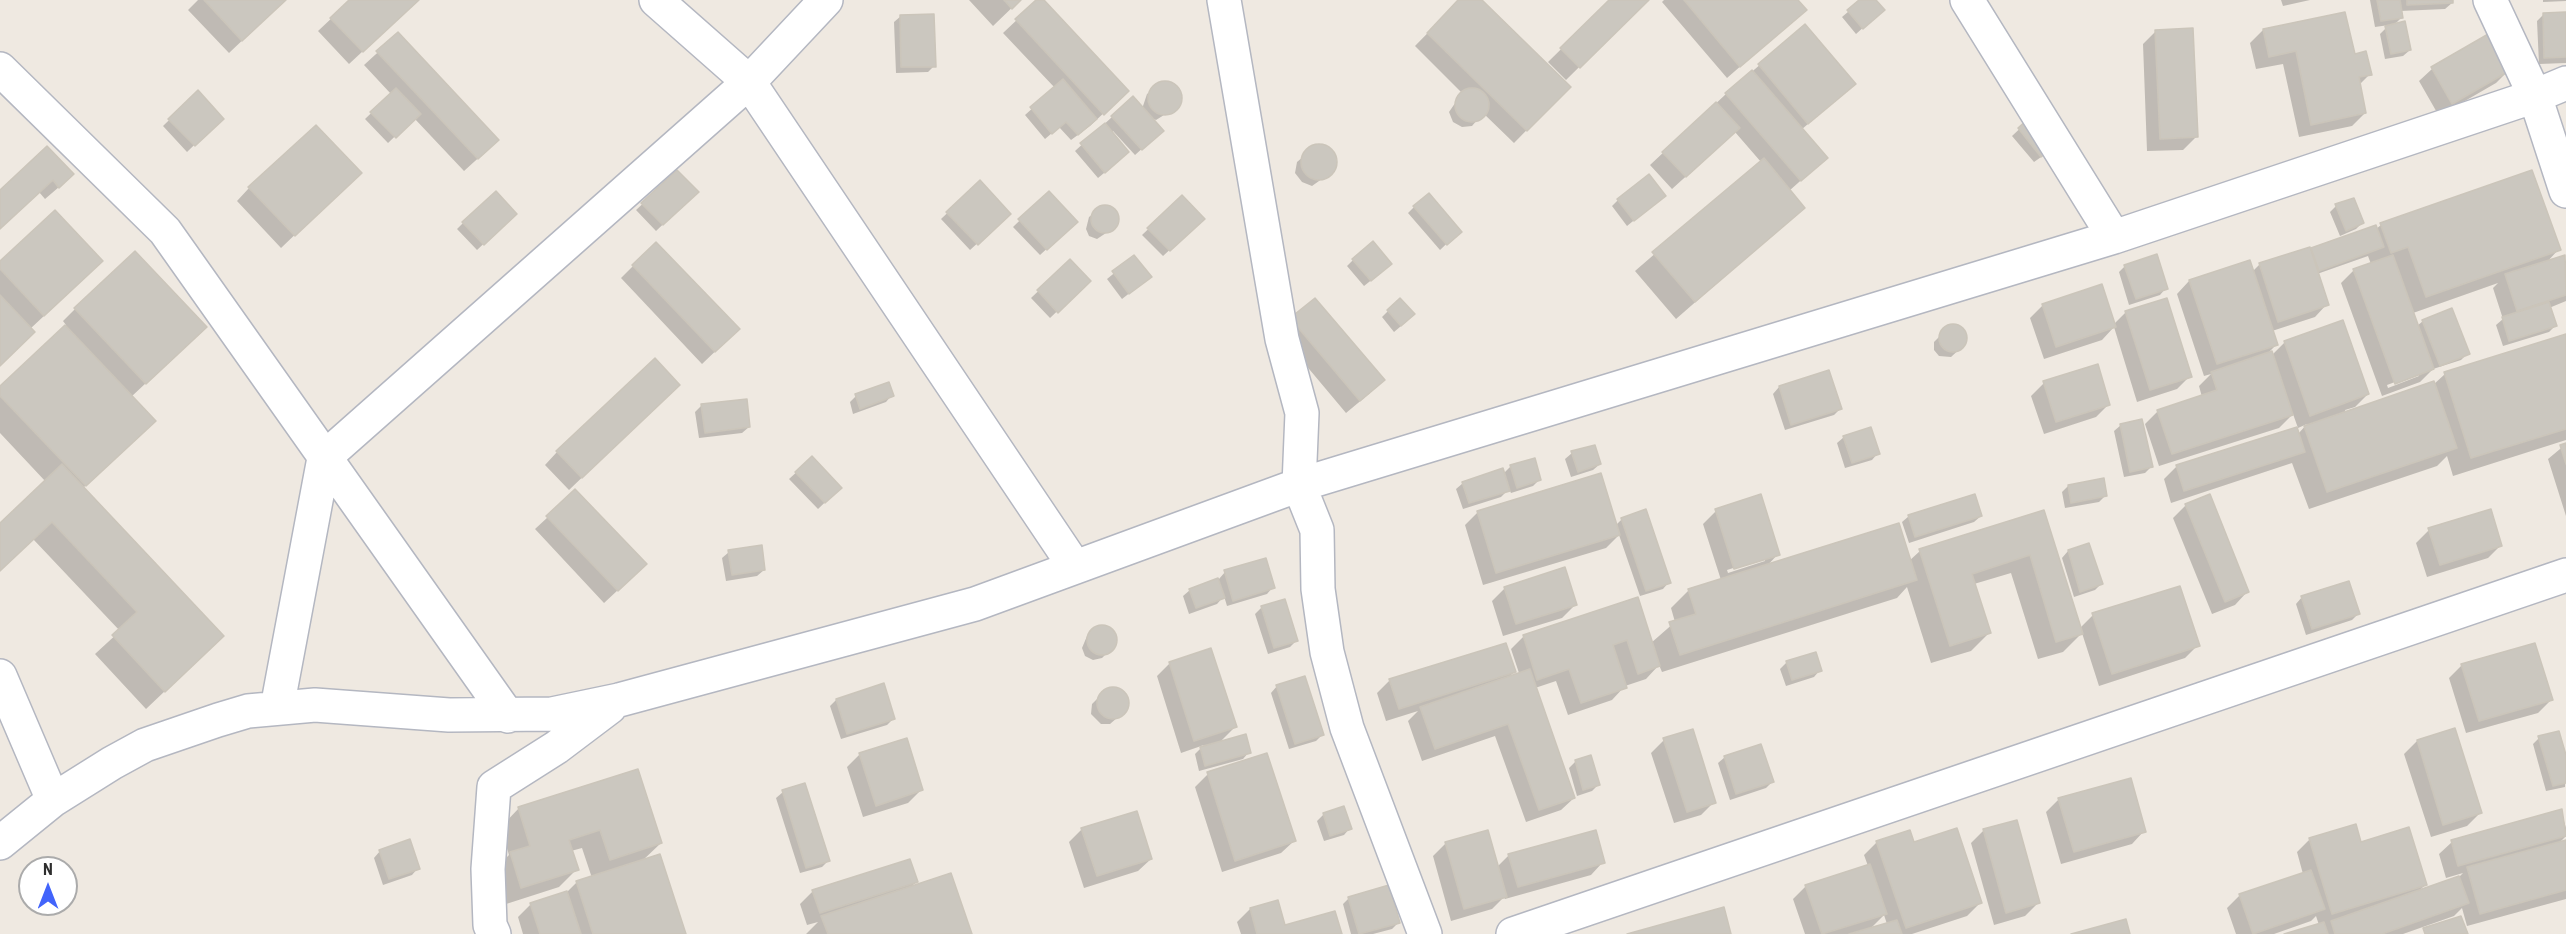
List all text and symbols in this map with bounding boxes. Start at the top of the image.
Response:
north arrow [18,856,78,916]
text: N [43,860,53,879]

